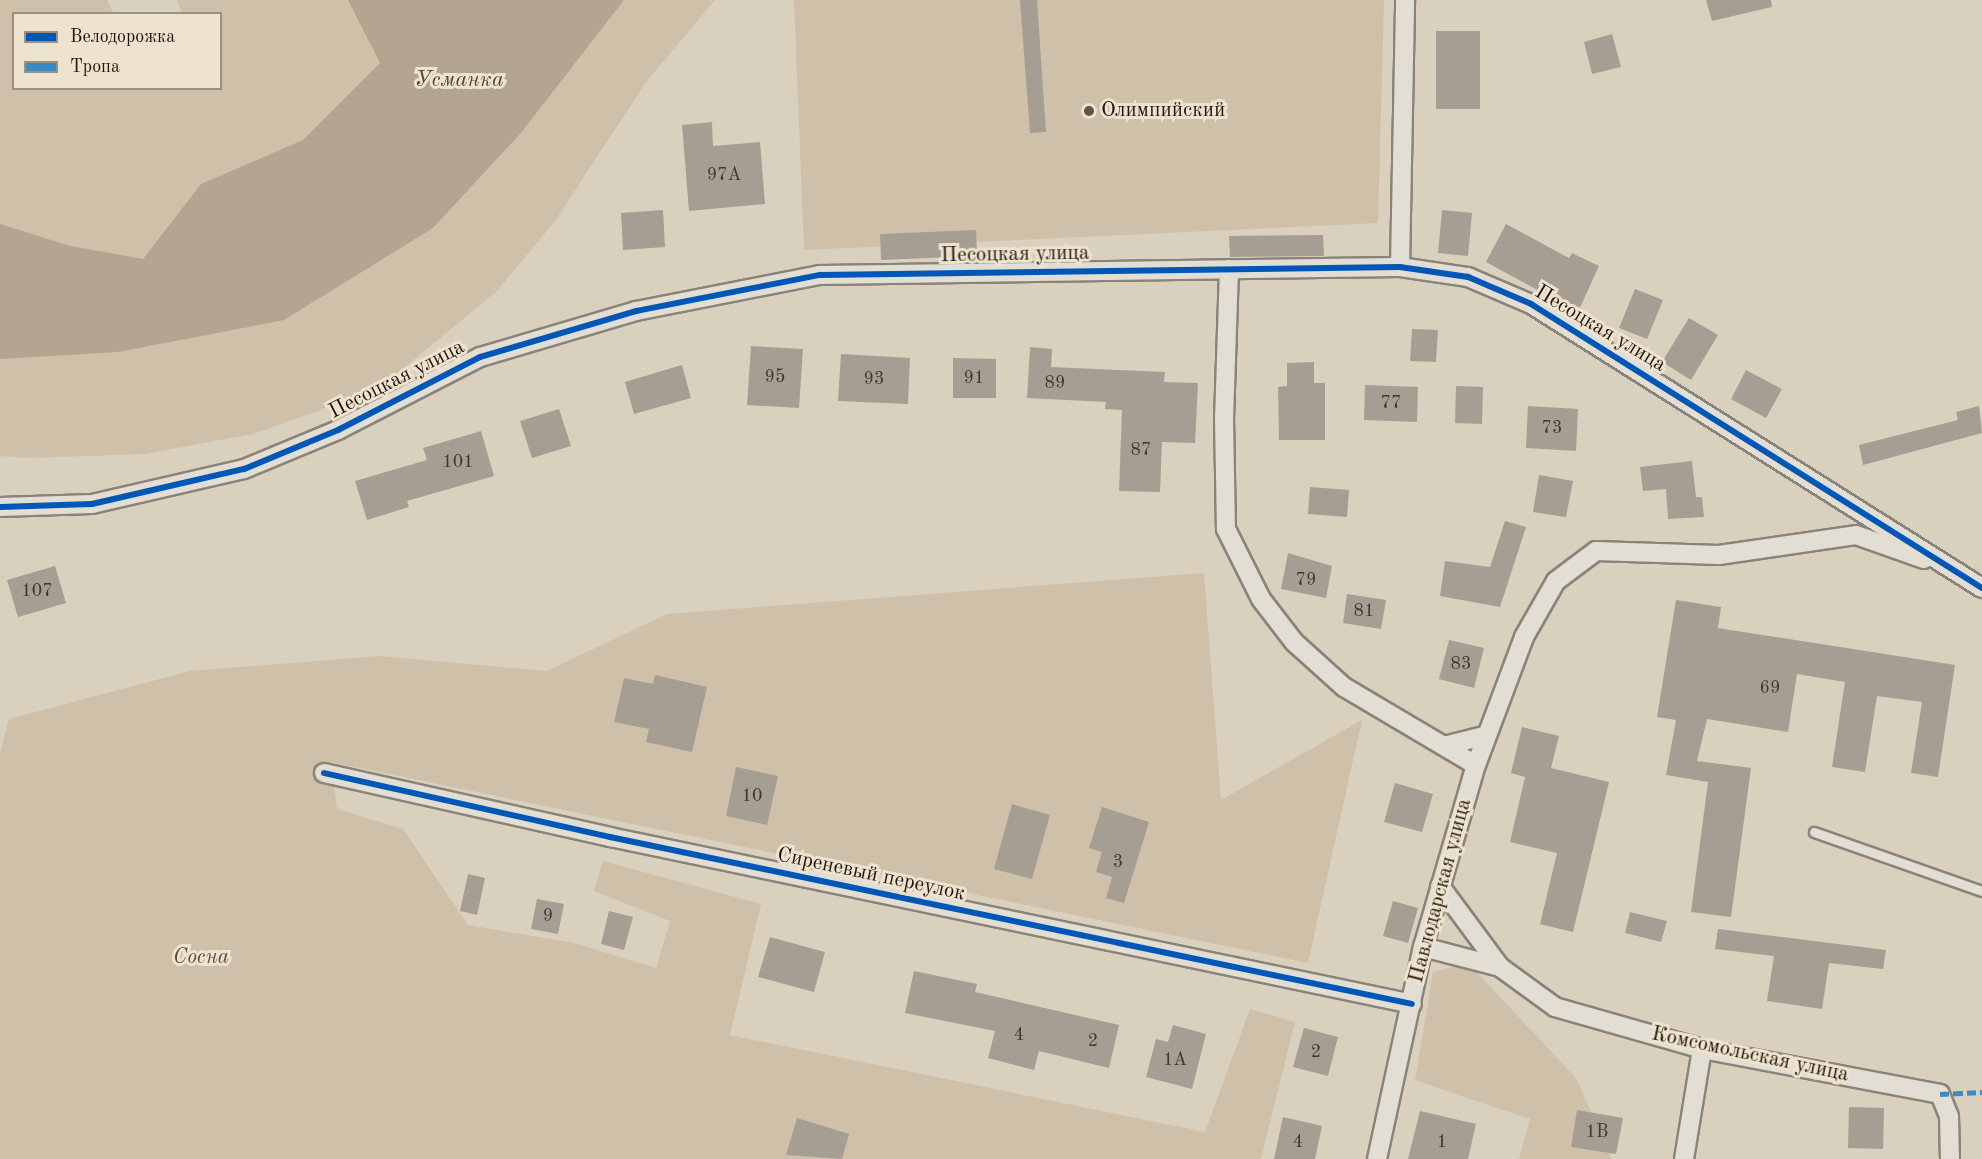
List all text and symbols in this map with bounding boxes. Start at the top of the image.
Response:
legend [12,12,222,90]
text: Велодорожка [70,28,175,46]
text: Тропа [70,58,120,76]
water label: Усманка [414,68,504,94]
place label: Олимпийский [1101,98,1225,124]
marker: Олимпийский [1082,104,1096,118]
house number: 97А [707,164,741,186]
street label: Песоцкая улица [940,241,1090,269]
street label: Песоцкая улица [1530,280,1670,378]
street label: Песоцкая улица [325,335,469,425]
house number: 95 [765,366,785,388]
house number: 91 [964,367,984,389]
house number: 93 [864,368,884,390]
house number: 89 [1045,372,1065,394]
house number: 77 [1381,392,1401,414]
house number: 73 [1542,417,1562,439]
house number: 87 [1131,439,1151,461]
house number: 101 [442,451,474,473]
house number: 79 [1296,569,1316,591]
house number: 107 [21,580,53,602]
house number: 81 [1354,600,1374,622]
house number: 83 [1451,653,1471,675]
house number: 69 [1760,677,1780,699]
house number: 10 [742,785,762,807]
street label: Павлодарская улица [1404,796,1478,986]
street label: Сиреневый переулок [775,843,967,907]
house number: 3 [1113,851,1123,873]
house number: 9 [543,905,553,927]
park label: Сосна [173,945,229,971]
street label: Комсомольская улица [1649,1022,1851,1088]
house number: 4 [1014,1024,1024,1046]
house number: 2 [1088,1030,1098,1052]
house number: 2 [1311,1041,1321,1063]
house number: 1А [1163,1049,1187,1071]
house number: 1В [1586,1121,1608,1143]
house number: 4 [1293,1131,1303,1153]
house number: 1 [1437,1131,1447,1153]

